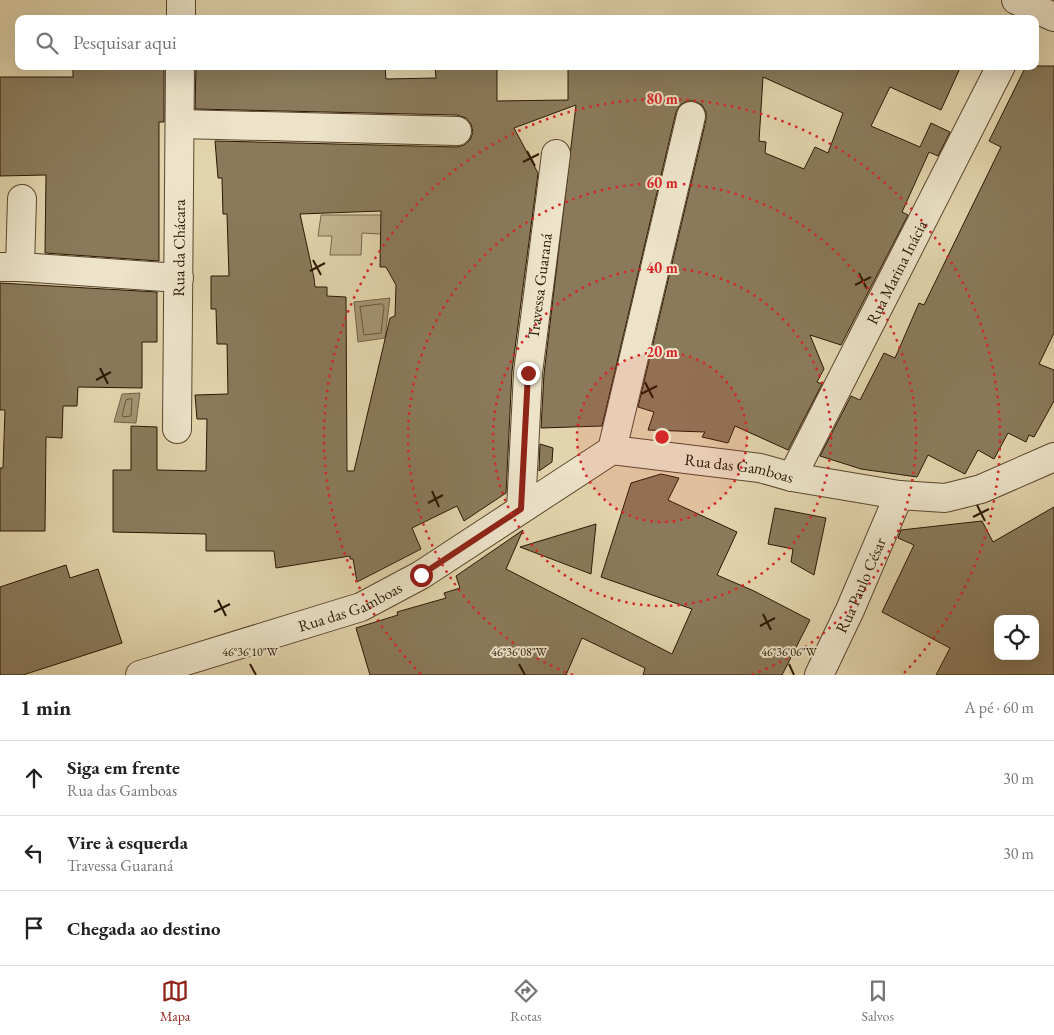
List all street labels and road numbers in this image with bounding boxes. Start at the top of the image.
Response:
street label: Rua da Chácara [168,199,189,297]
street label: Rua Marina Inácia [861,216,932,328]
street label: Travessa Guaraná [522,231,556,340]
street label: Rua das Gamboas [684,448,796,487]
street label: Rua Paulo César [830,534,890,636]
street label: Rua das Gamboas [295,577,406,636]

